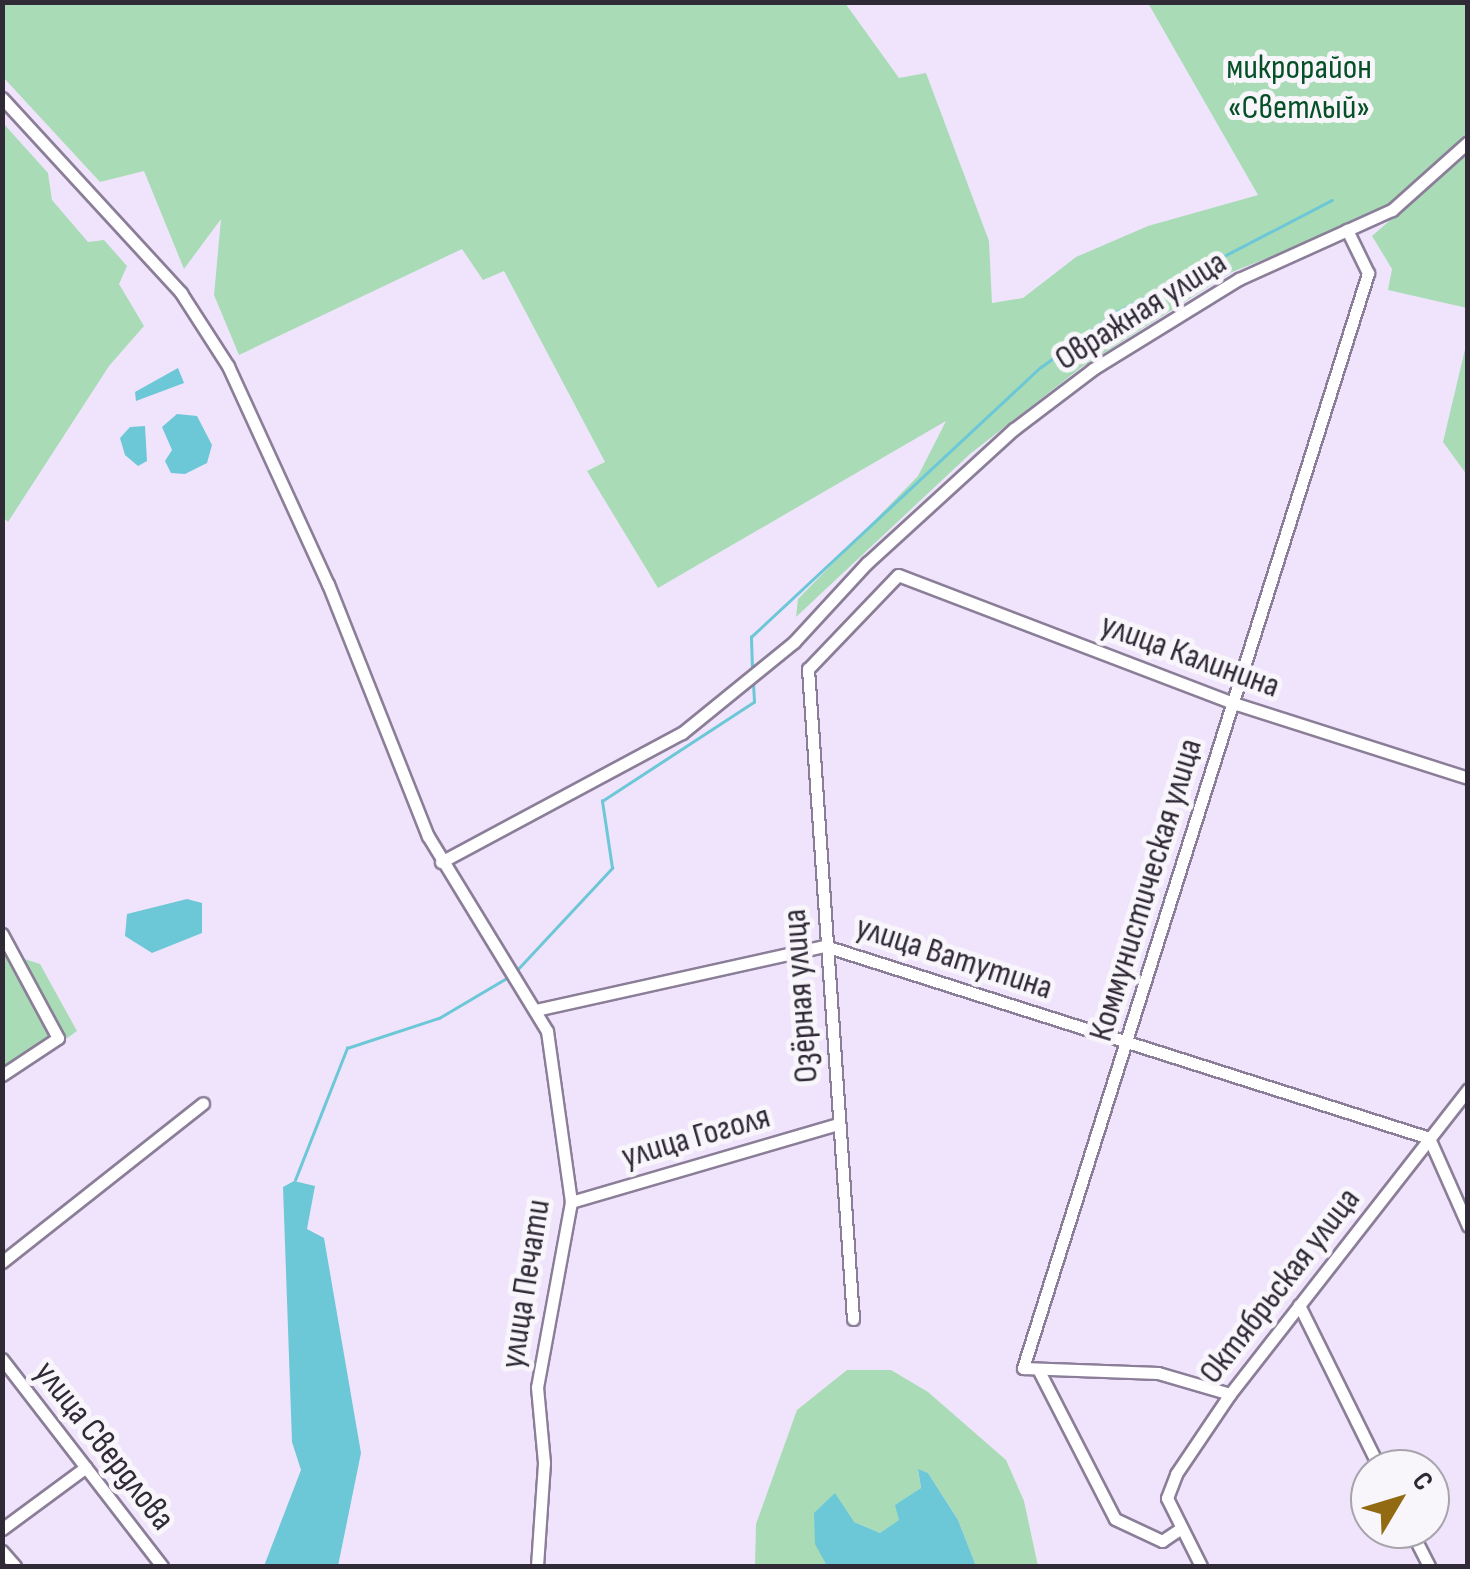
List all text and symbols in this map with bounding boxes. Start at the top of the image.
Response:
park label: микрорайон «Светлый» [1226,47,1372,129]
street label: Овражная улица [1047,242,1235,380]
street label: улица Калинина [1095,604,1285,708]
street label: Коммунистическая улица [1080,734,1212,1046]
street label: улица Ватутина [850,906,1058,1010]
street label: Озёрная улица [774,908,828,1084]
street label: улица Гоголя [617,1096,775,1178]
street label: Октябрьская улица [1190,1180,1370,1392]
street label: улица Печати [492,1197,560,1371]
street label: улица Свердлова [25,1353,183,1539]
north arrow [1350,1449,1450,1549]
text: С [1405,1466,1440,1497]

